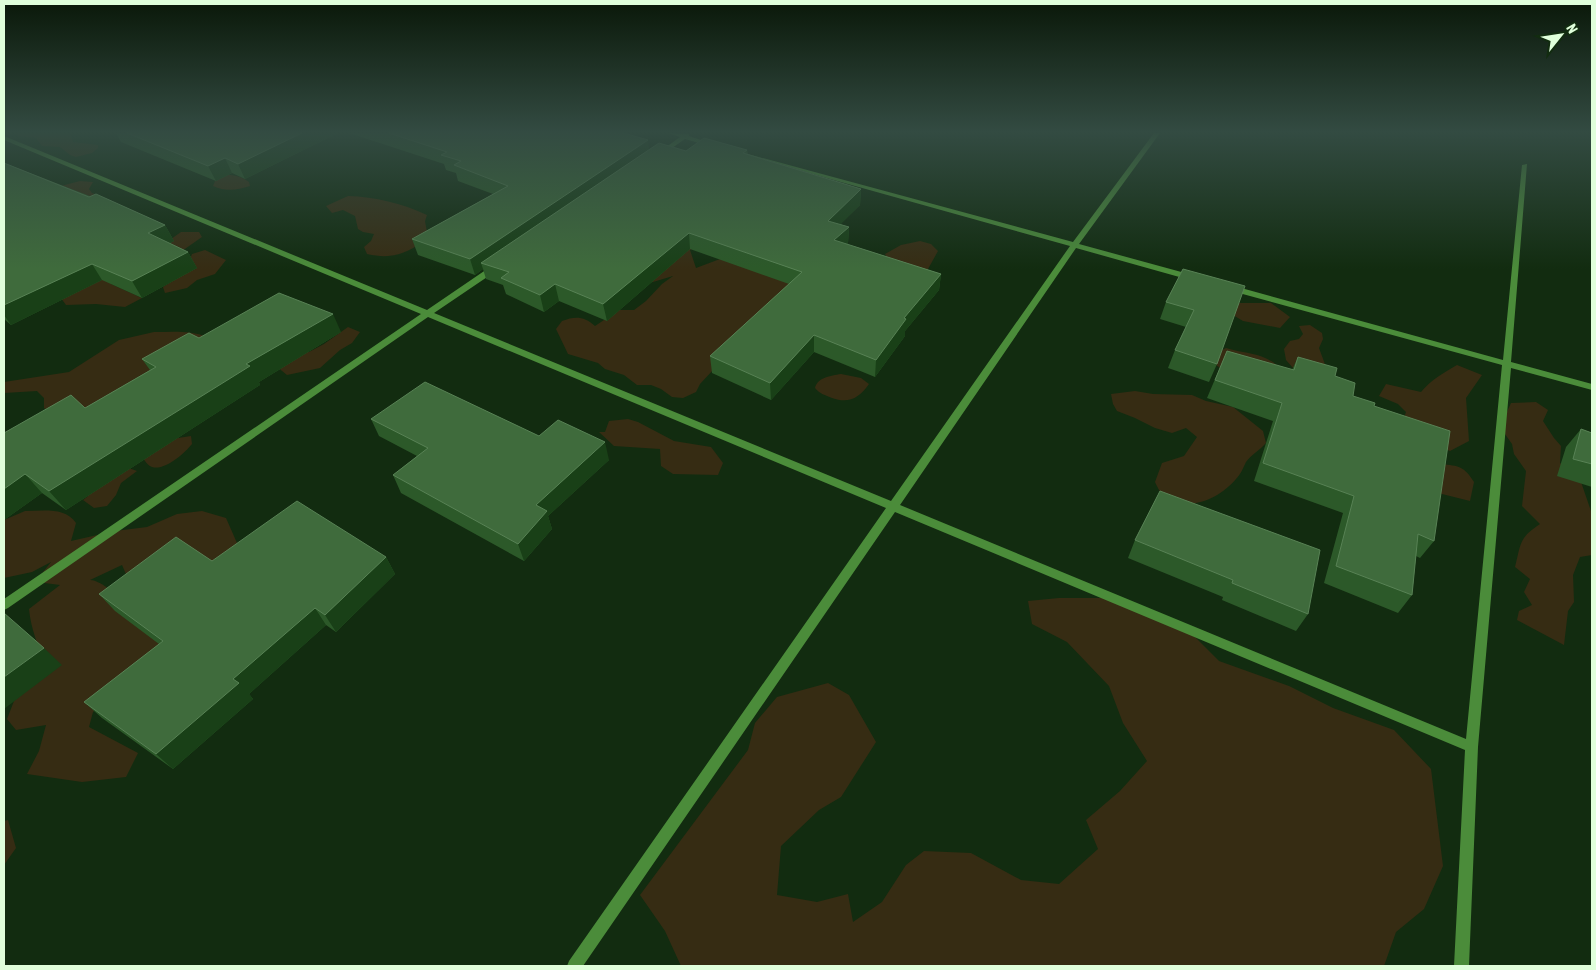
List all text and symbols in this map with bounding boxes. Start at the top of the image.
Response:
north arrow [1536,10,1586,60]
text: N [1563,21,1581,36]

